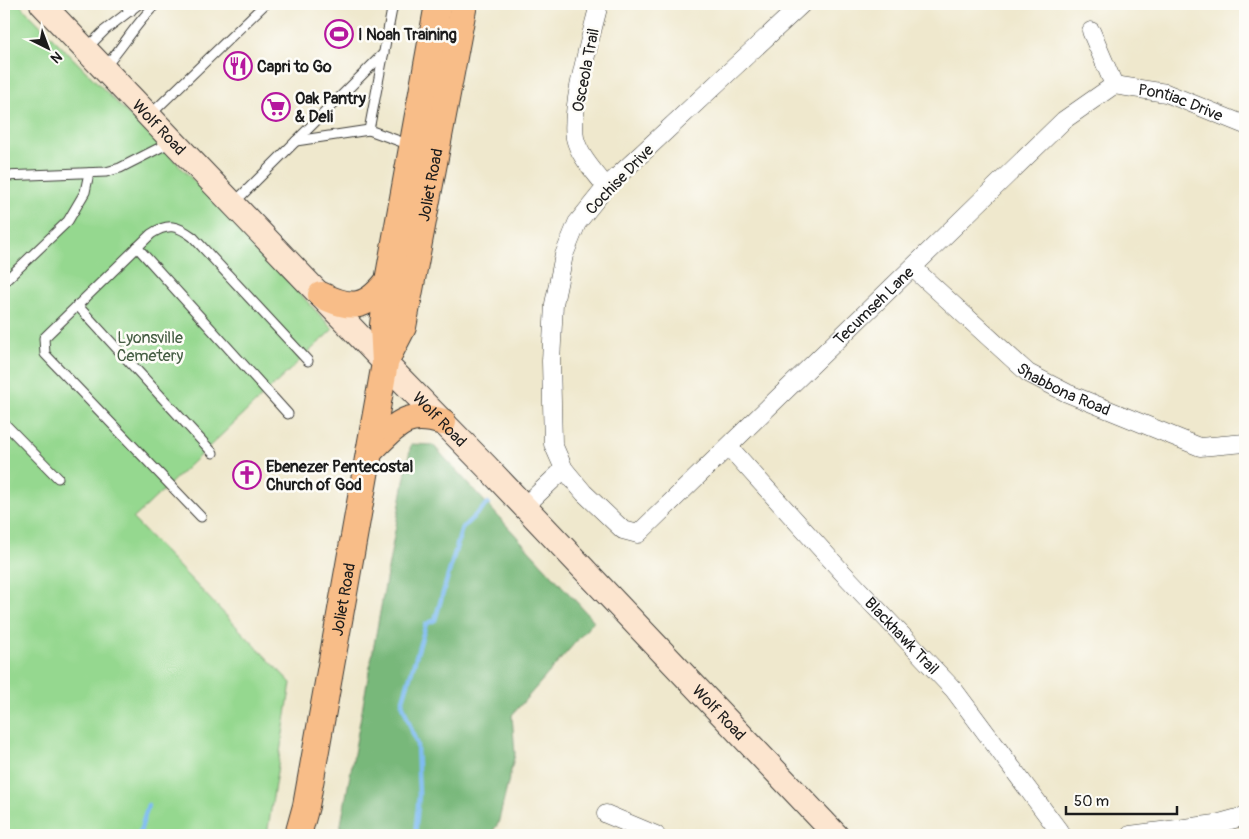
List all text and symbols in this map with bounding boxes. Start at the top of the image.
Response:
sports icon: I Noah Training [324,19,354,49]
north arrow [22,22,72,72]
place label: I Noah Training [358,25,457,45]
street label: Osceola Trail [568,27,604,114]
text: N [47,48,66,67]
restaurant icon: Capri to Go [223,51,253,81]
place label: Capri to Go [257,57,332,77]
street label: Pontiac Drive [1137,80,1226,126]
place label: Oak Pantry & Deli [295,89,366,127]
supermarket icon: Oak Pantry & Deli [261,92,291,122]
street label: Wolf Road [128,96,190,160]
street label: Cochise Drive [581,140,658,219]
street label: Joliet Road [414,147,448,223]
street label: Tecumseh Lane [830,262,919,350]
park label: Lyonsville Cemetery [117,328,183,366]
street label: Shabbona Road [1012,359,1113,421]
street label: Wolf Road [408,388,471,451]
place label: Ebenezer Pentecostal Church of God [266,457,413,495]
church icon: Ebenezer Pentecostal Church of God [232,460,262,490]
street label: Joliet Road [328,561,360,638]
street label: Blackhawk Trail [860,593,943,679]
street label: Wolf Road [688,681,750,745]
scale bar [1066,784,1178,816]
text: 50 m [1074,792,1109,811]

